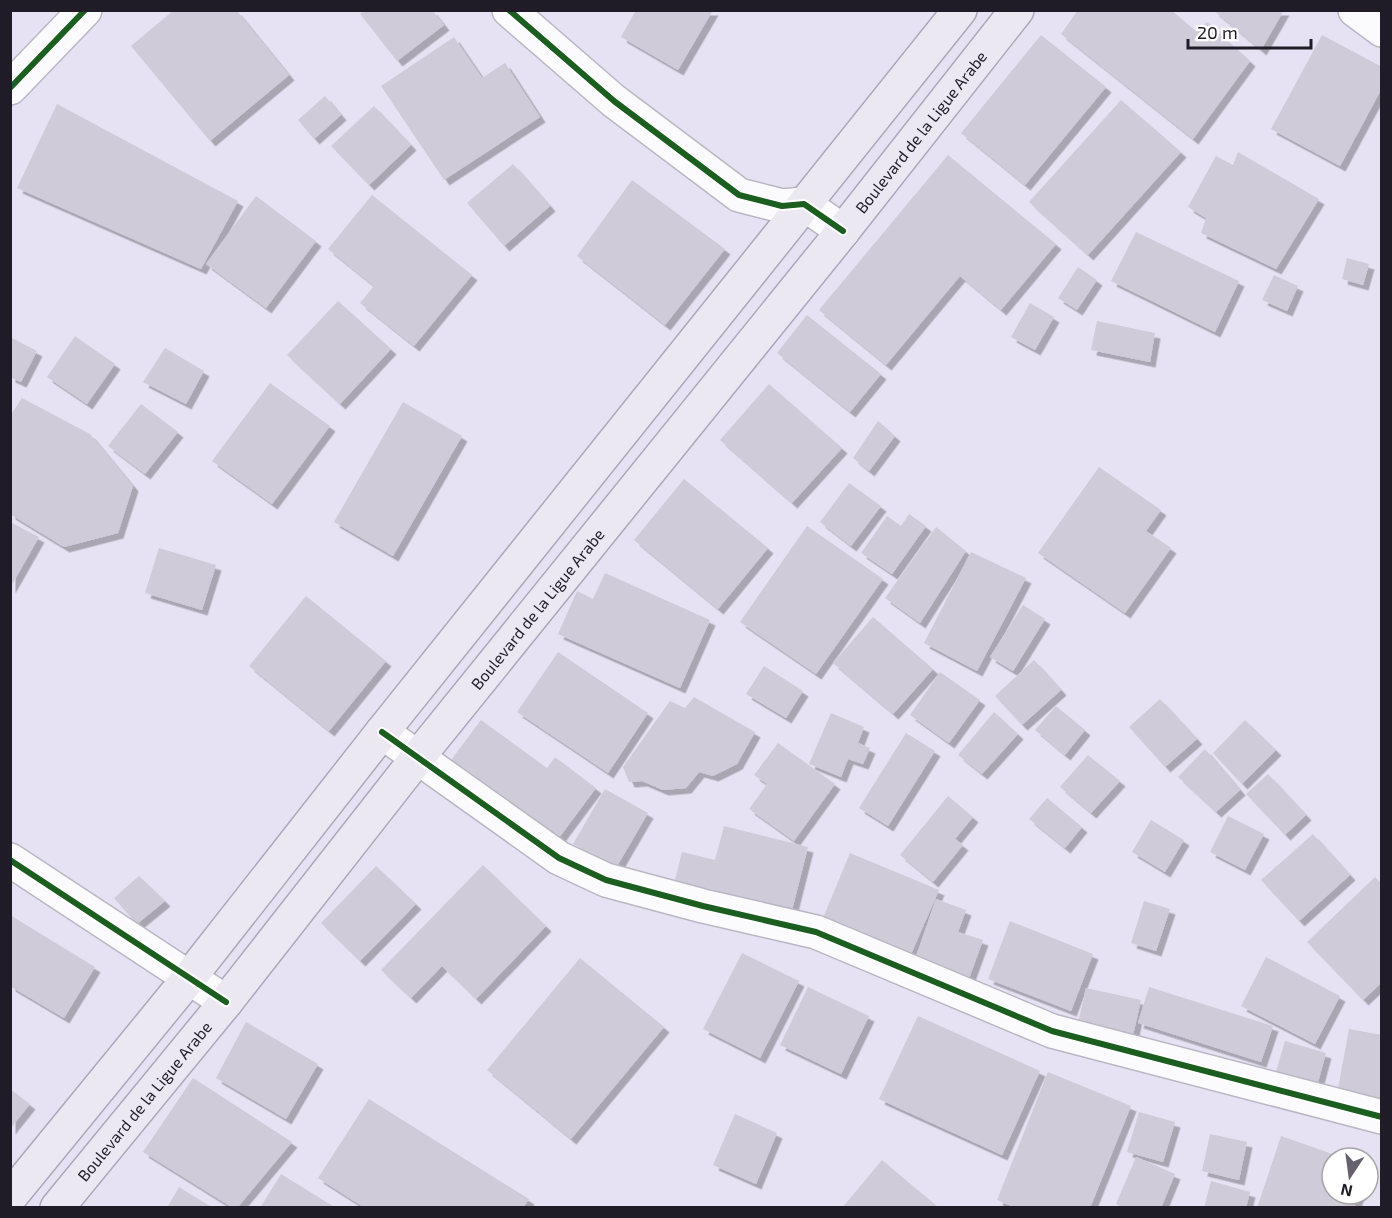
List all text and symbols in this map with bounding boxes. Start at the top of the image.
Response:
scale bar [1188,12,1311,50]
text: 20 m [1197,21,1238,43]
street label: Boulevard de la Ligue Arabe [851,47,990,217]
street label: Boulevard de la Ligue Arabe [467,525,608,693]
street label: Boulevard de la Ligue Arabe [73,1017,215,1185]
north arrow [1320,1146,1380,1206]
text: N [1339,1181,1354,1202]

